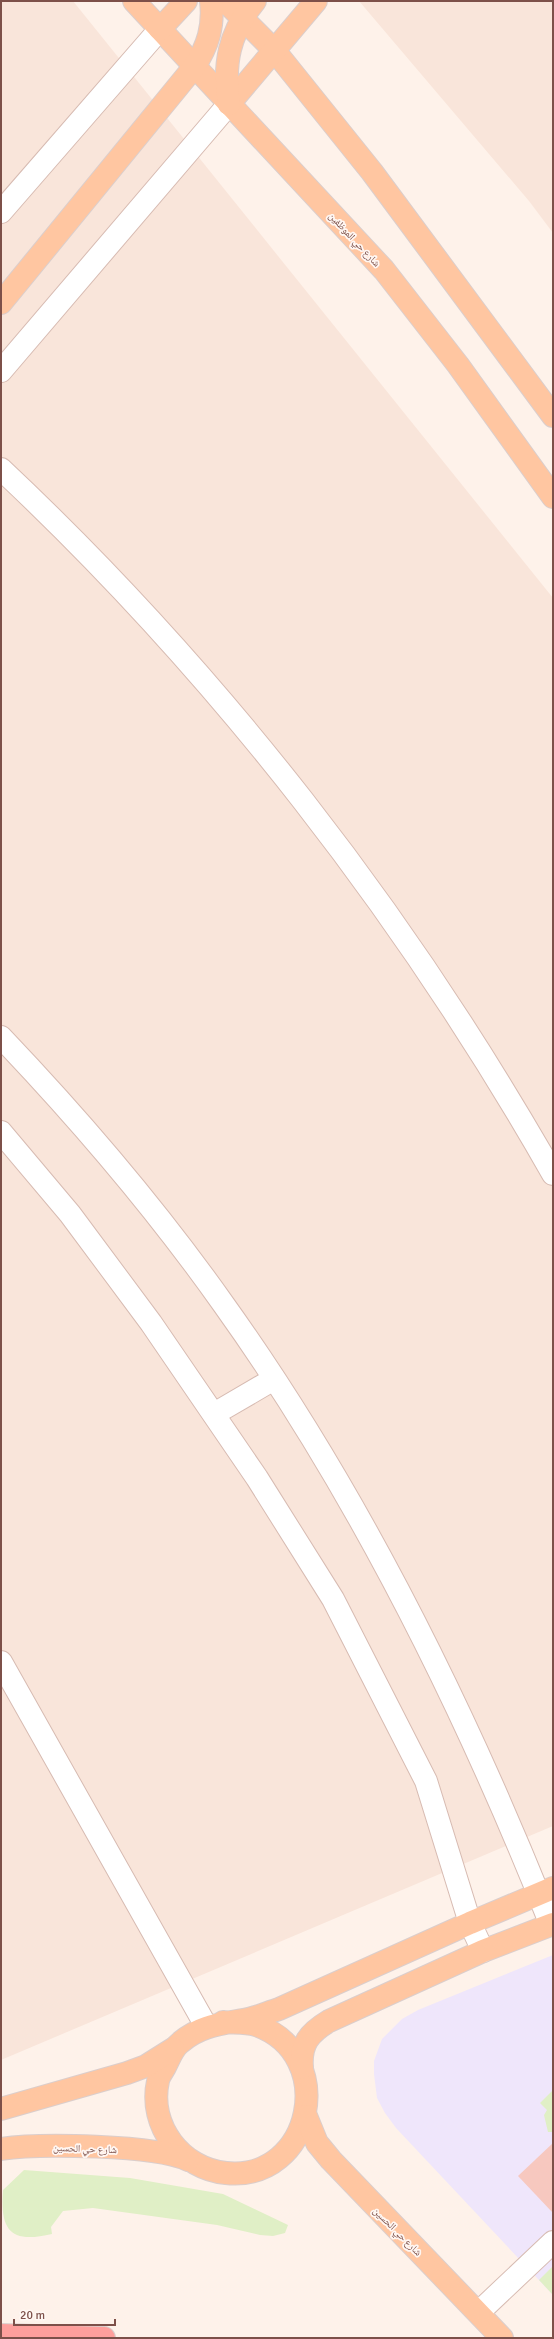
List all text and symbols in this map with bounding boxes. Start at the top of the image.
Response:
street label: شارع حي الموظفين [325,210,383,271]
street label: شارع حي الحسين [53,2142,118,2158]
street label: شارع حي الحسين [369,2205,424,2260]
scale bar [14,2301,115,2327]
text: 20 m [20,2308,45,2323]

